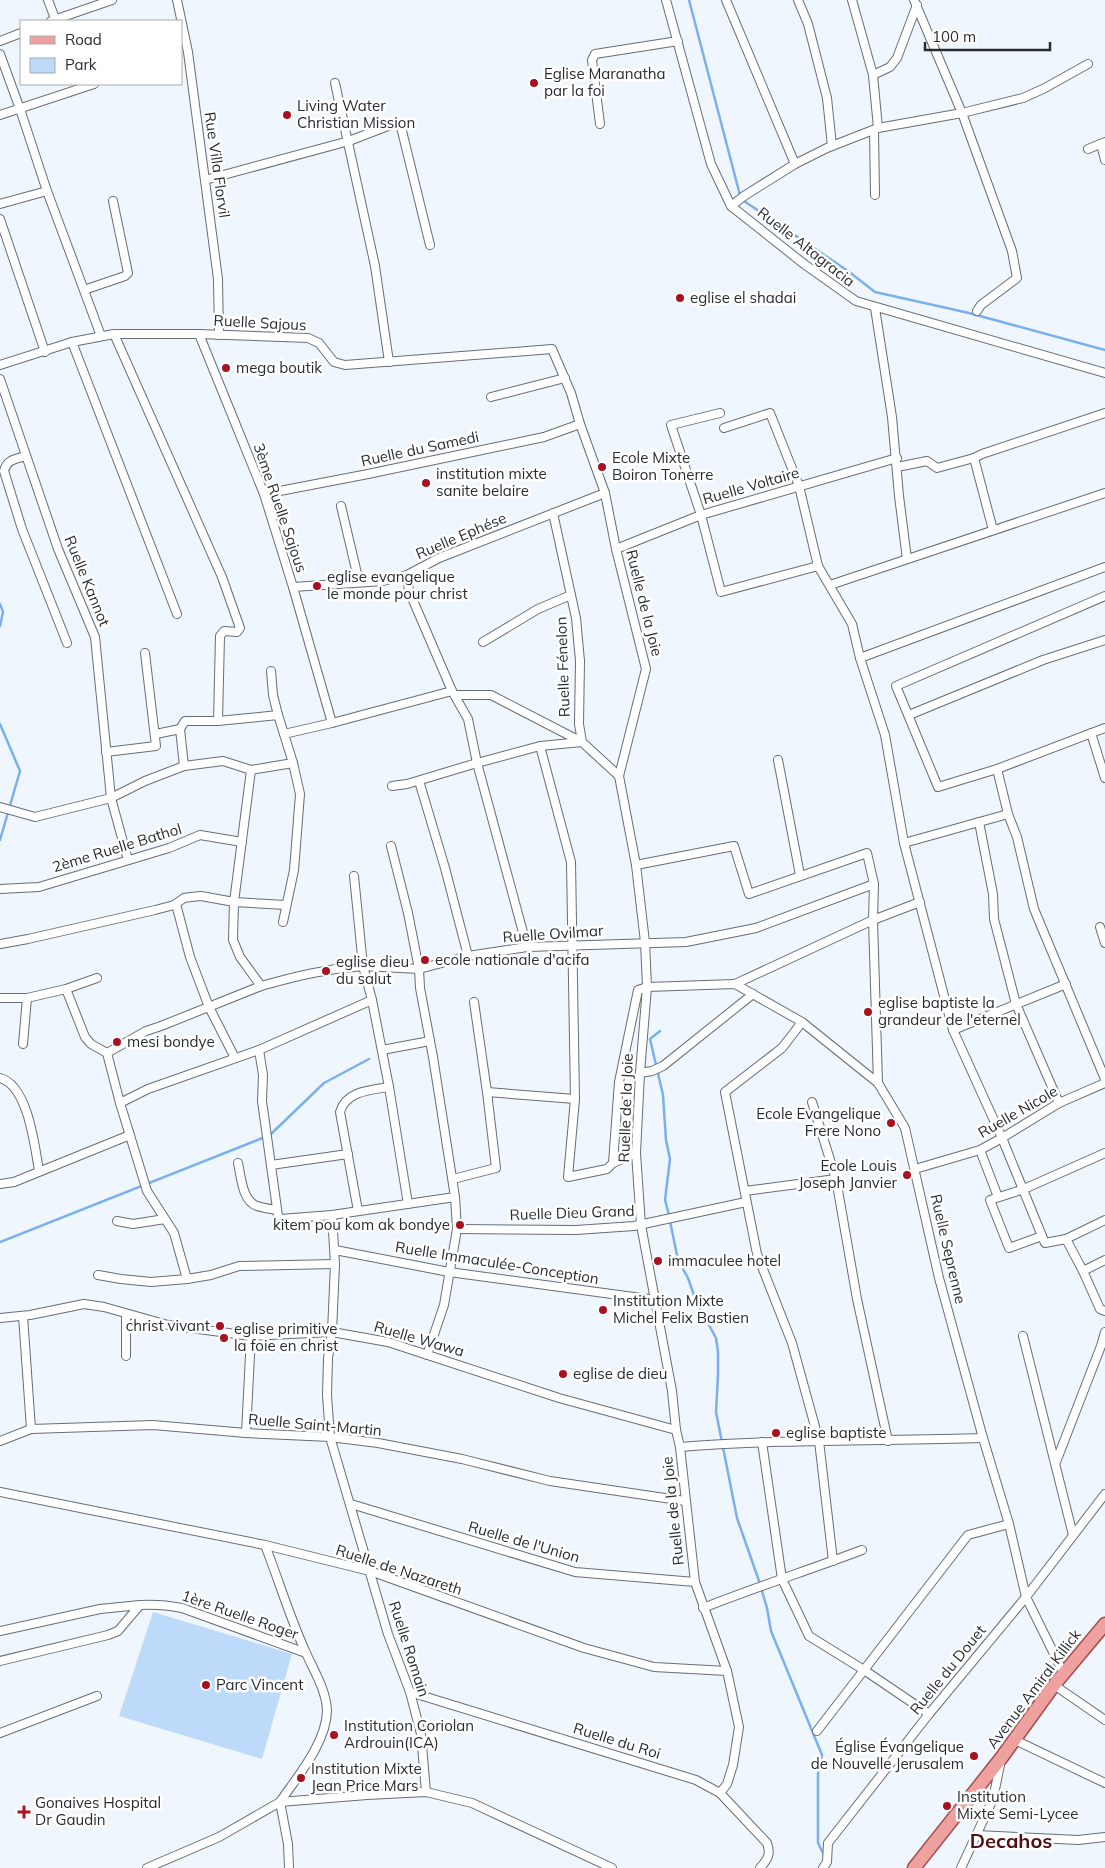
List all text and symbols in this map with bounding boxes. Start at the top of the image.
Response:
legend [20,20,182,85]
scale bar [925,20,1050,52]
text: 100 m [932,27,976,46]
text: Road [65,30,102,49]
text: Park [65,55,97,74]
place label: Eglise Maranatha par la foi [544,64,666,100]
marker: Eglise Maranatha par la foi [528,77,540,89]
place label: Living Water Christian Mission [297,96,415,132]
marker: Living Water Christian Mission [281,109,293,121]
street label: Rue Villa Florvil [201,111,234,219]
street label: Ruelle Altagracia [754,203,859,291]
place label: eglise el shadai [690,288,796,307]
marker: eglise el shadai [674,292,686,304]
street label: Ruelle Sajous [213,311,307,334]
place label: mega boutik [236,358,322,377]
marker: mega boutik [220,362,232,374]
street label: Ruelle du Samedi [359,427,481,470]
street label: 3ème Ruelle Sajous [249,441,311,575]
place label: Ecole Mixte Boiron Tonerre [612,448,713,484]
marker: Ecole Mixte Boiron Tonerre [596,461,608,473]
street label: Ruelle Voltaire [700,463,801,508]
place label: institution mixte sanite belaire [436,464,547,500]
marker: institution mixte sanite belaire [420,477,432,489]
street label: Ruelle Ephése [413,508,509,563]
street label: Ruelle Kannot [61,533,114,629]
street label: Ruelle de la Joie [622,548,667,658]
place label: eglise evangelique le monde pour christ [327,567,468,603]
marker: eglise evangelique le monde pour christ [311,580,323,592]
street label: Ruelle Fénelon [551,616,574,718]
street label: 2ème Ruelle Bathol [50,819,184,876]
street label: Ruelle Ovilmar [502,920,604,946]
place label: ecole nationale d'acifa [435,950,590,969]
place label: eglise dieu du salut [336,952,409,988]
marker: ecole nationale d'acifa [419,954,431,966]
marker: eglise dieu du salut [320,965,332,977]
place label: eglise baptiste la grandeur de l'eternel [878,993,1021,1029]
marker: eglise baptiste la grandeur de l'eternel [862,1006,874,1018]
place label: mesi bondye [127,1032,215,1051]
marker: mesi bondye [111,1036,123,1048]
street label: Ruelle de la Joie [614,1053,637,1163]
street label: Ruelle Nicole [975,1081,1061,1142]
place label: Ecole Evangelique Frere Nono [756,1104,881,1140]
marker: Ecole Evangelique Frere Nono [885,1117,897,1129]
place label: Ecole Louis Joseph Janvier [798,1156,898,1192]
marker: Ecole Louis Joseph Janvier [901,1169,913,1181]
street label: Ruelle Seprenne [927,1192,970,1306]
street label: Ruelle Dieu Grand [509,1201,635,1224]
place label: kitem pou kom ak bondye [273,1215,450,1234]
marker: kitem pou kom ak bondye [454,1219,466,1231]
street label: Ruelle Immaculée-Conception [394,1237,600,1288]
place label: immaculee hotel [668,1251,781,1270]
marker: immaculee hotel [652,1255,664,1267]
place label: Institution Mixte Michel Felix Bastien [613,1291,749,1327]
marker: Institution Mixte Michel Felix Bastien [597,1304,609,1316]
place label: christ vivant [126,1316,210,1335]
street label: Ruelle Wawa [372,1317,466,1360]
place label: eglise primitive la foie en christ [234,1319,338,1355]
marker: christ vivant [214,1320,226,1332]
marker: eglise primitive la foie en christ [218,1332,230,1344]
place label: eglise de dieu [573,1364,667,1383]
marker: eglise de dieu [557,1368,569,1380]
street label: Ruelle Saint-Martin [247,1409,383,1440]
place label: eglise baptiste [786,1423,886,1442]
marker: eglise baptiste [770,1427,782,1439]
street label: Ruelle de la Joie [657,1456,688,1566]
street label: Ruelle de l'Union [466,1517,582,1567]
street label: Ruelle de Nazareth [333,1540,465,1599]
street label: 1ère Ruelle Roger [179,1586,302,1644]
street label: Ruelle Romain [385,1598,434,1699]
street label: Ruelle du Douet [906,1621,990,1718]
street label: Avenue Amiral Killick [982,1625,1085,1752]
place label: Parc Vincent [216,1675,303,1694]
marker: Parc Vincent [200,1679,212,1691]
place label: Institution Coriolan Ardrouin(ICA) [344,1716,474,1752]
street label: Ruelle du Roi [571,1718,663,1763]
marker: Institution Coriolan Ardrouin(ICA) [328,1729,340,1741]
place label: Église Évangelique de Nouvelle Jerusalem [811,1737,964,1773]
marker: Église Évangelique de Nouvelle Jerusalem [968,1750,980,1762]
place label: Institution Mixte Jean Price Mars [311,1759,422,1795]
marker: Institution Mixte Jean Price Mars [295,1772,307,1784]
place label: Institution Mixte Semi-Lycee [957,1787,1078,1823]
place label: Gonaives Hospital Dr Gaudin [35,1793,161,1829]
marker: Institution Mixte Semi-Lycee [941,1800,953,1812]
marker: Gonaives Hospital Dr Gaudin [17,1805,31,1819]
district label: Decahos [970,1828,1052,1853]

